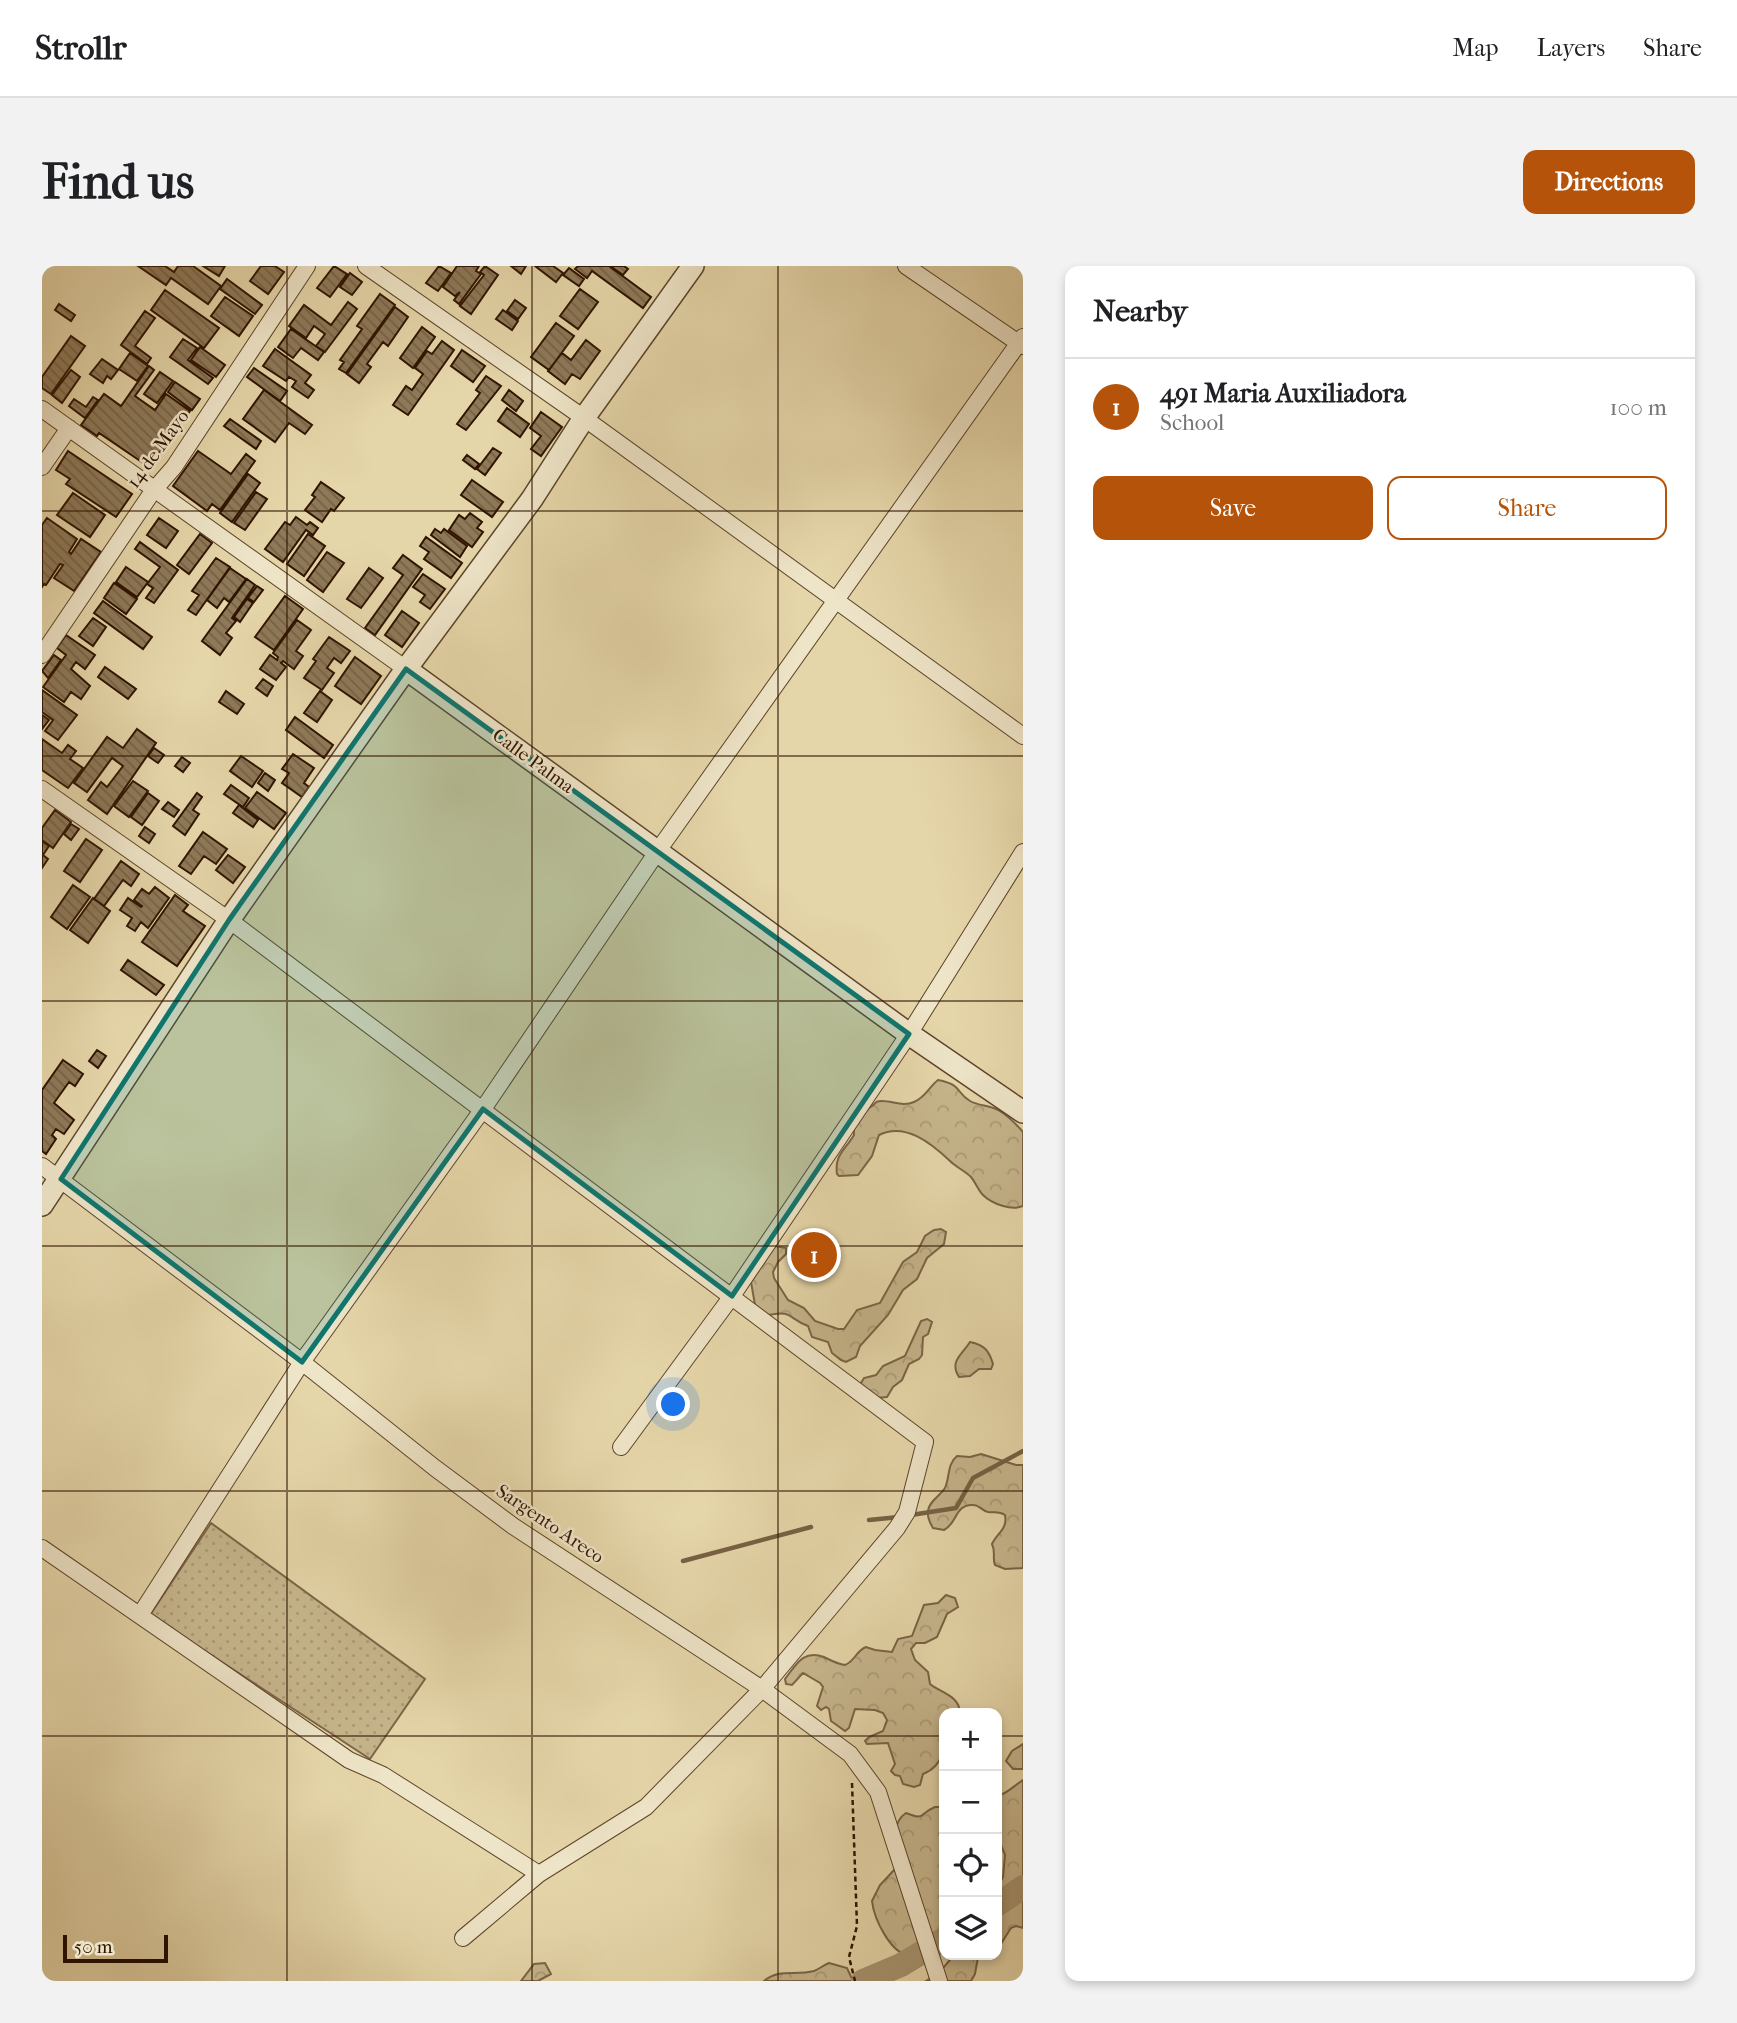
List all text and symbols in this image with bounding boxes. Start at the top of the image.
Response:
text: Strollr [35,29,126,68]
text: Map [1453,34,1499,62]
text: Layers [1537,34,1605,62]
text: Share [1643,34,1702,62]
button: Directions [1523,150,1695,214]
text: Find us [42,153,194,211]
text: Nearby [1093,294,1188,329]
text: 491 Maria Auxiliadora [1160,378,1406,409]
text: 1 [1112,394,1120,421]
text: 100 m [1609,394,1667,421]
street label: 14 de Mayo [122,405,194,492]
text: School [1160,409,1224,436]
button: Save [1093,476,1373,540]
button: Share [1387,476,1667,540]
street label: Calle Palma [488,724,578,798]
pin: 1 [791,1229,837,1281]
your location [656,1387,690,1421]
street label: Sargento Areco [492,1480,608,1568]
map controls [939,1708,1002,1960]
button: + [939,1708,1002,1771]
button: − [939,1771,1002,1834]
button: locate [939,1834,1002,1897]
button: layers [939,1897,1002,1960]
scale bar [63,1932,168,1964]
text: 50 m [74,1936,113,1958]

